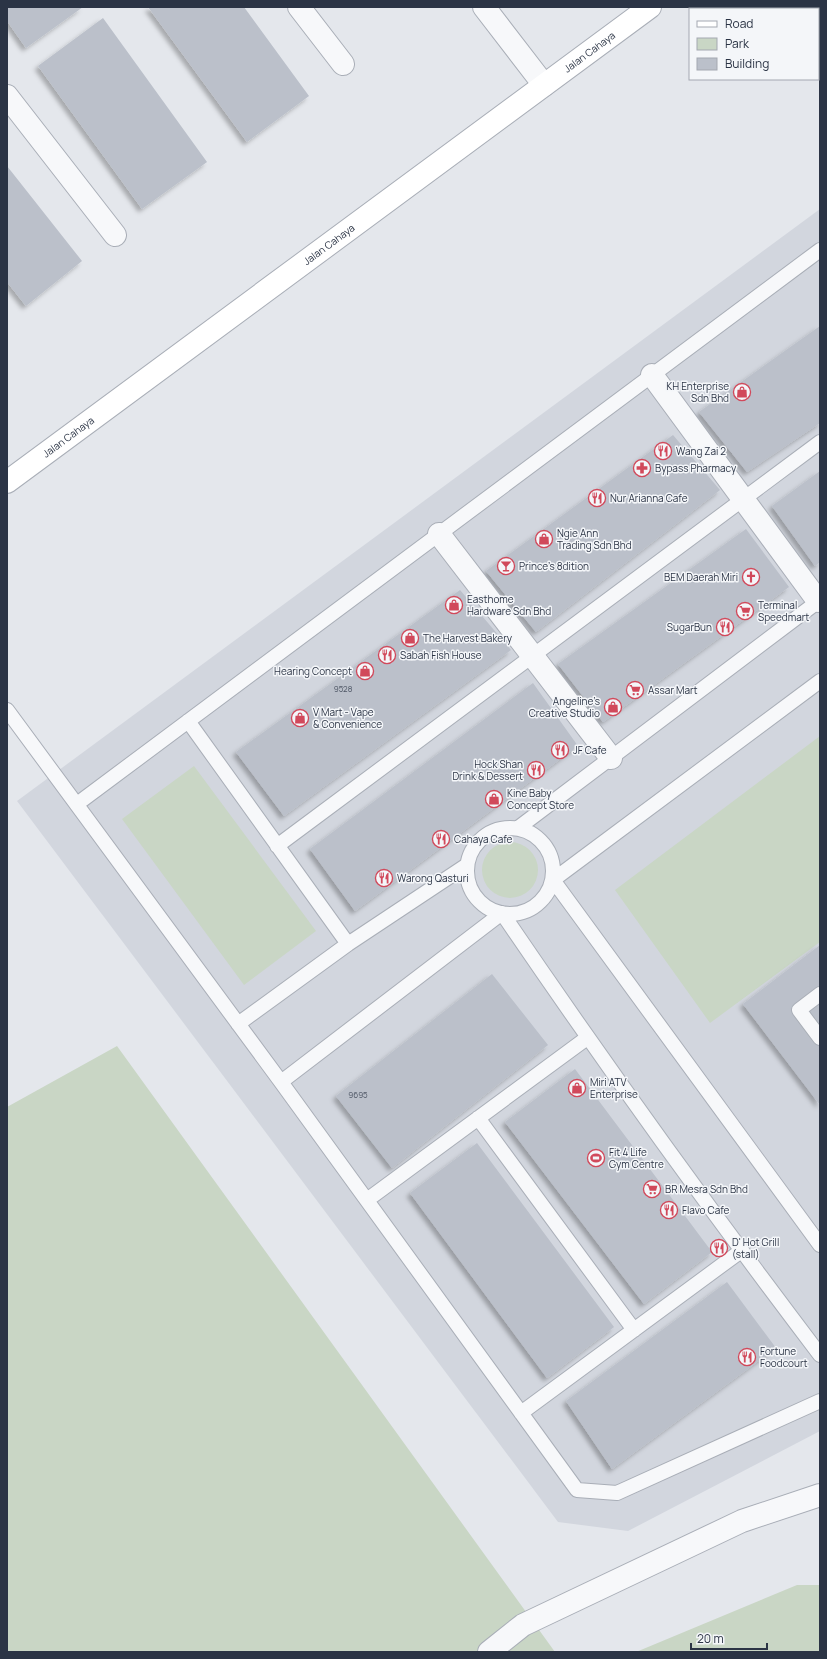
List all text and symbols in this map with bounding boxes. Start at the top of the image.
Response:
legend [689,8,819,80]
text: Road [725,15,753,32]
street label: Jalan Cahaya [561,28,618,75]
text: Park [725,35,750,52]
text: Building [725,55,769,72]
street label: Jalan Cahaya [300,221,357,268]
place label: KH Enterprise Sdn Bhd [666,379,729,405]
shop icon: KH Enterprise Sdn Bhd [732,382,752,402]
street label: Jalan Cahaya [40,413,97,460]
restaurant icon: Wang Zai 2 [653,441,673,461]
place label: Wang Zai 2 [676,444,726,458]
pharmacy icon: Bypass Pharmacy [632,458,652,478]
place label: Bypass Pharmacy [655,461,737,475]
restaurant icon: Nur Arianna Cafe [587,488,607,508]
place label: Nur Arianna Cafe [610,491,688,505]
place label: Ngie Ann Trading Sdn Bhd [557,526,632,552]
shop icon: Ngie Ann Trading Sdn Bhd [534,529,554,549]
bar icon: Prince's 8dition [496,556,516,576]
place label: Prince's 8dition [519,559,589,573]
church icon: BEM Daerah Miri [741,567,761,587]
place label: BEM Daerah Miri [664,570,738,584]
place label: Easthome Hardware Sdn Bhd [467,592,551,618]
shop icon: Easthome Hardware Sdn Bhd [444,595,464,615]
place label: Terminal Speedmart [758,598,809,624]
supermarket icon: Terminal Speedmart [735,601,755,621]
restaurant icon: SugarBun [715,617,735,637]
place label: SugarBun [667,620,712,634]
shop icon: The Harvest Bakery [400,628,420,648]
place label: The Harvest Bakery [423,631,513,645]
restaurant icon: Sabah Fish House [377,645,397,665]
place label: Sabah Fish House [400,648,482,662]
shop icon: Hearing Concept [355,661,375,681]
place label: Hearing Concept [274,664,352,678]
supermarket icon: Assar Mart [625,680,645,700]
house number: 9528 [334,683,353,694]
place label: Assar Mart [648,683,698,697]
place label: Angeline’s Creative Studio [529,694,600,720]
shop icon: Angeline’s Creative Studio [603,697,623,717]
place label: V Mart - Vape & Convenience [313,705,382,731]
shop icon: V Mart - Vape & Convenience [290,708,310,728]
restaurant icon: JF Cafe [550,740,570,760]
place label: JF Cafe [573,743,607,757]
place label: Hock Shan Drink & Dessert [452,757,523,783]
restaurant icon: Hock Shan Drink & Dessert [526,760,546,780]
place label: Kine Baby Concept Store [507,786,574,812]
shop icon: Kine Baby Concept Store [484,789,504,809]
restaurant icon: Cahaya Cafe [431,829,451,849]
place label: Cahaya Cafe [454,832,513,846]
restaurant icon: Warong Qasturi [374,868,394,888]
place label: Warong Qasturi [397,871,469,885]
place label: Miri ATV Enterprise [590,1075,638,1101]
shop icon: Miri ATV Enterprise [567,1078,587,1098]
house number: 9695 [348,1089,368,1100]
place label: Fit 4 Life Gym Centre [609,1145,664,1171]
sports icon: Fit 4 Life Gym Centre [586,1148,606,1168]
supermarket icon: BR Mesra Sdn Bhd [642,1179,662,1199]
place label: BR Mesra Sdn Bhd [665,1182,748,1196]
restaurant icon: Flavo Cafe [659,1200,679,1220]
place label: Flavo Cafe [682,1203,730,1217]
place label: D' Hot Grill (stall) [732,1235,779,1261]
restaurant icon: D' Hot Grill (stall) [709,1238,729,1258]
place label: Fortune Foodcourt [760,1344,808,1370]
restaurant icon: Fortune Foodcourt [737,1347,757,1367]
scale bar [691,1625,767,1651]
text: 20 m [697,1630,724,1647]

